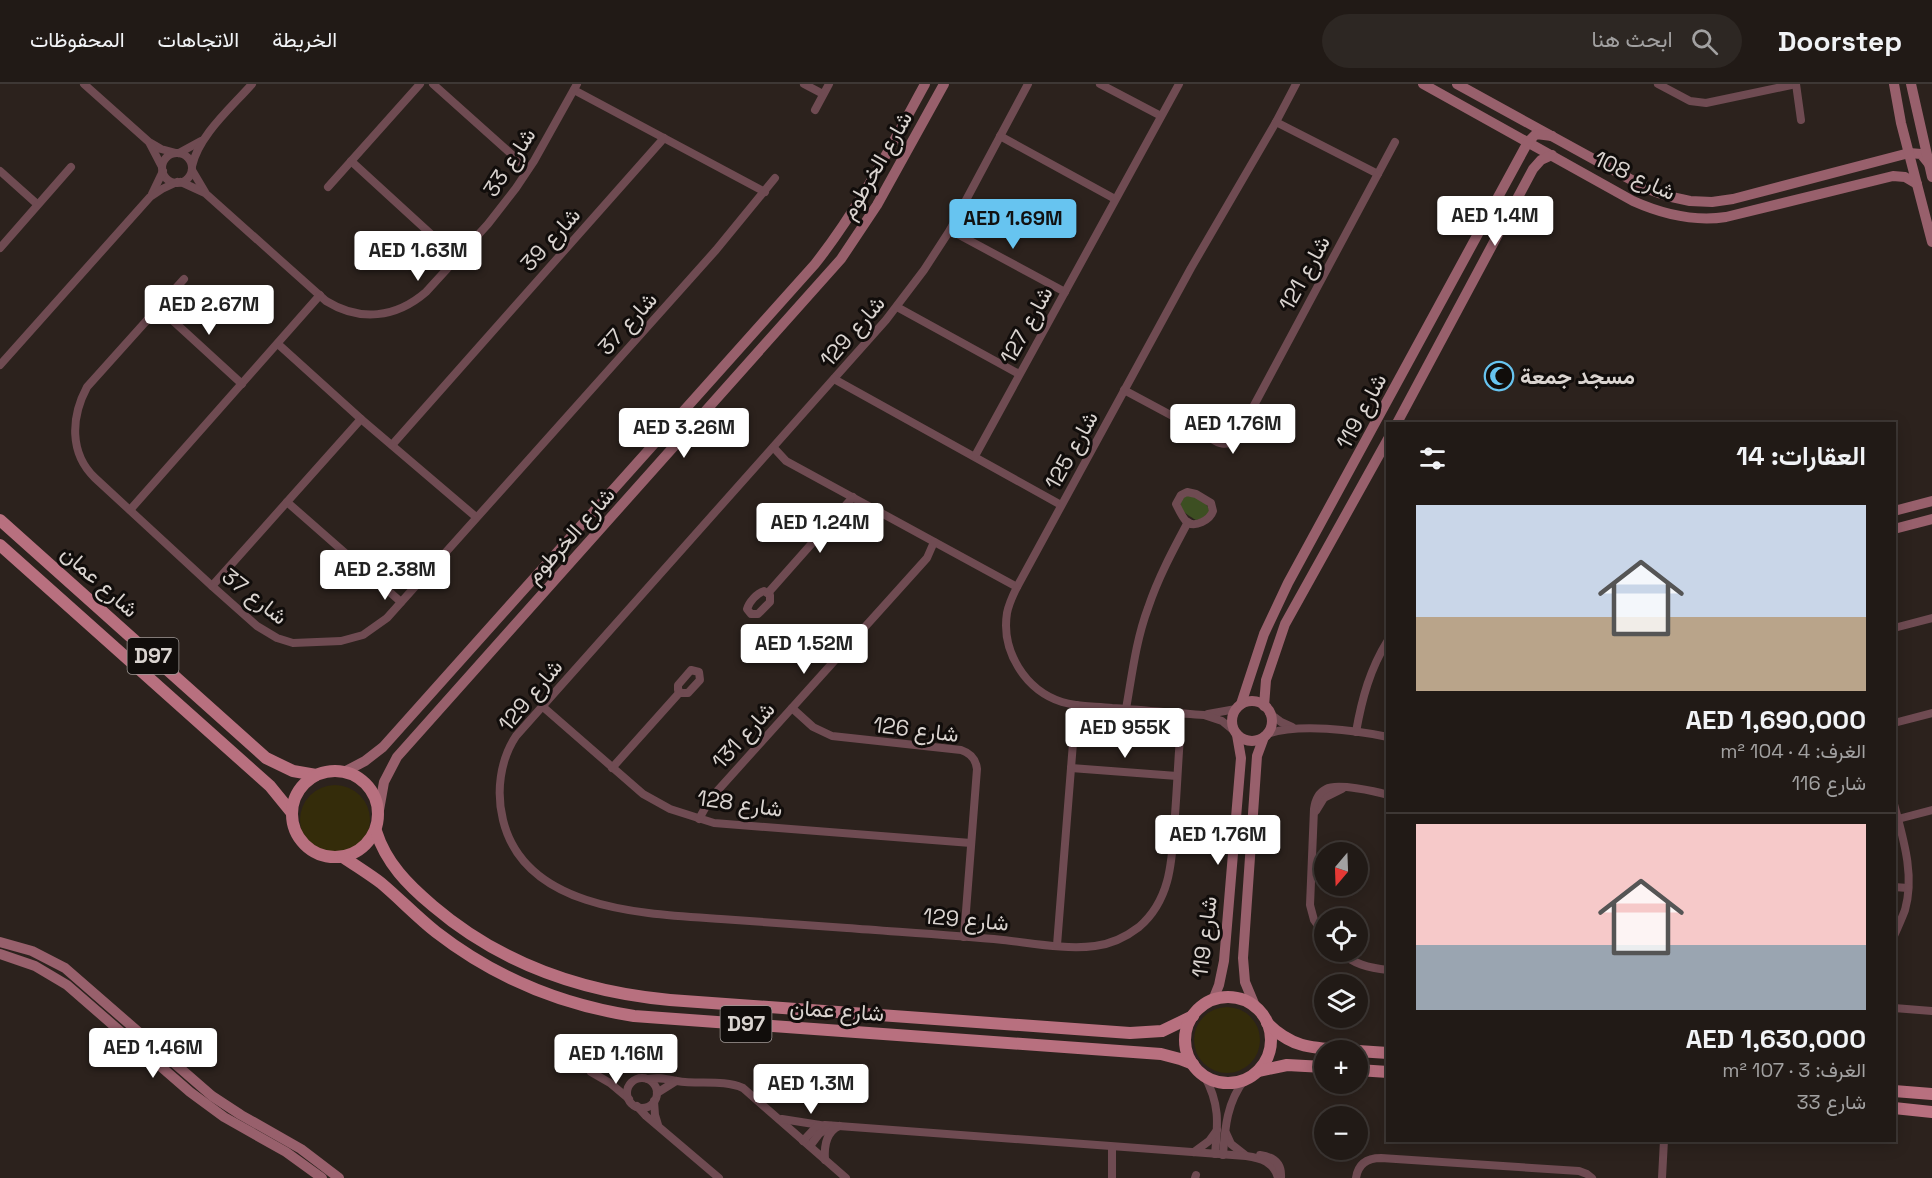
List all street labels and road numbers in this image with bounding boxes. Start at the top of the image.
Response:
street label: شارع الخرطوم [834,106,919,225]
street label: شارع 33 [476,122,542,202]
street label: شارع 108 [1589,144,1680,207]
street label: شارع 39 [514,201,587,278]
street label: شارع 121 [1272,231,1337,316]
street label: شارع 127 [993,281,1060,369]
street label: شارع 37 [591,286,663,361]
street label: شارع 129 [813,289,891,373]
street label: شارع 119 [1329,368,1393,454]
street label: شارع 125 [1038,406,1105,495]
street label: شارع الخرطوم [519,481,621,590]
street label: شارع عمان [55,539,145,624]
street label: شارع 37 [216,562,293,631]
road number: D97 [128,638,178,674]
street label: شارع 129 [492,653,569,737]
street label: شارع 131 [705,695,781,775]
street label: شارع 126 [872,710,960,749]
street label: شارع 128 [695,783,785,824]
street label: شارع 119 [1185,895,1224,979]
street label: شارع 129 [922,901,1010,938]
street label: شارع عمان [789,993,885,1028]
road number: D97 [720,1006,771,1042]

